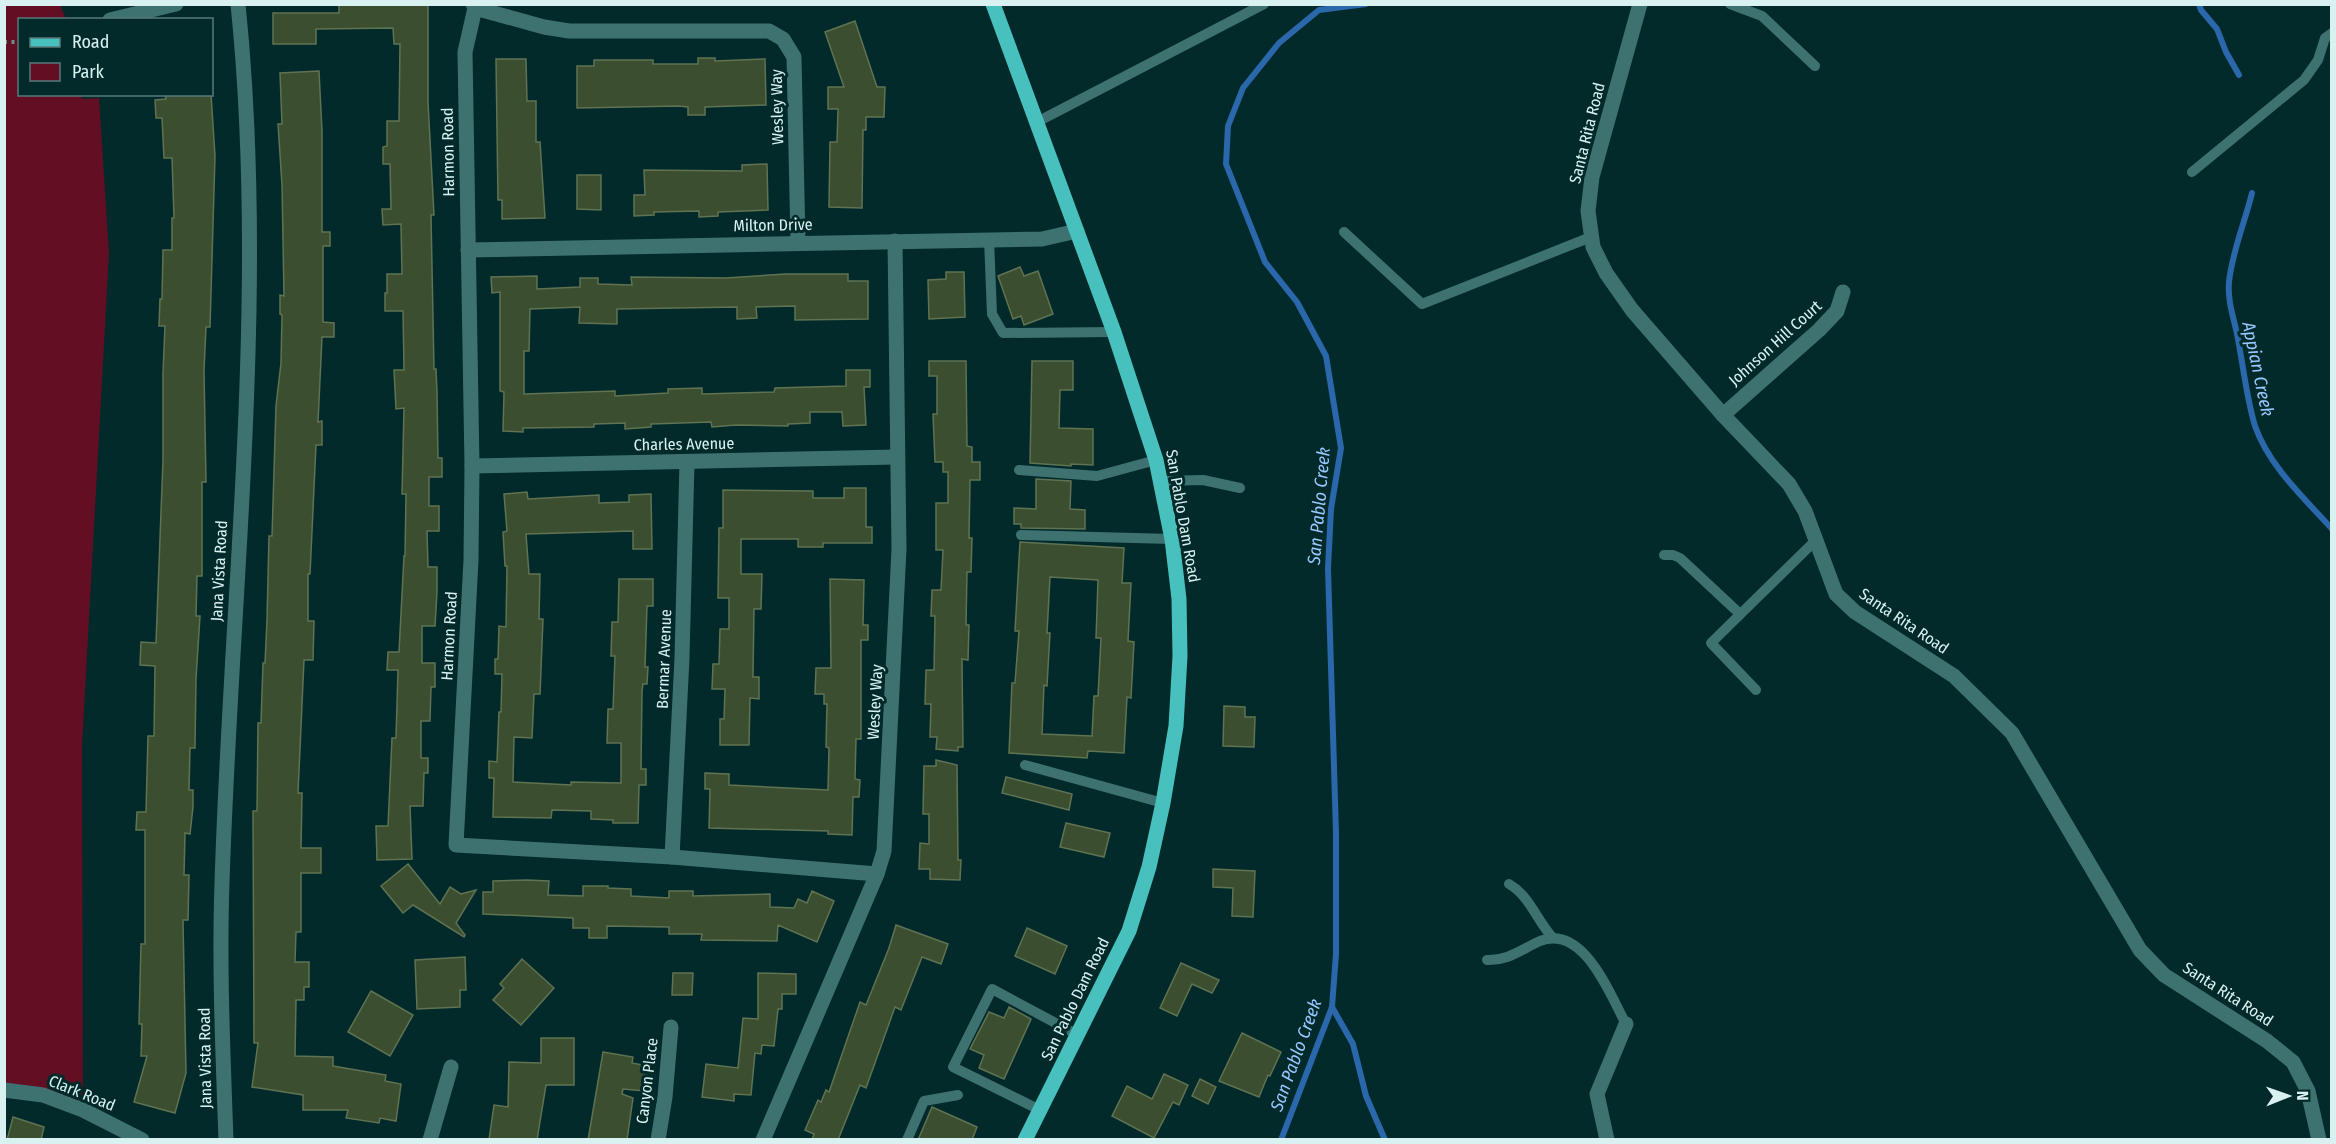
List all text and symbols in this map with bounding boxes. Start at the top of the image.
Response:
legend [18,18,213,96]
text: Road [72,31,109,53]
text: Park [72,61,105,83]
street label: Wesley Way [767,68,787,145]
street label: Santa Rita Road [1565,80,1609,186]
street label: Harmon Road [438,107,458,197]
street label: Milton Drive [733,215,813,235]
street label: Johnson Hill Court [1725,296,1826,390]
water label: Appian Creek [2237,319,2279,418]
street label: Charles Avenue [634,434,735,454]
water label: San Pablo Creek [1303,446,1335,567]
street label: San Pablo Dam Road [1162,448,1204,584]
street label: Jana Vista Road [207,520,231,622]
street label: Santa Rita Road [1856,584,1952,658]
street label: Harmon Road [437,591,461,681]
street label: Bermar Avenue [653,609,675,709]
street label: Wesley Way [864,663,887,740]
street label: San Pablo Dam Road [1037,934,1113,1064]
street label: Santa Rita Road [2179,958,2277,1030]
water label: San Pablo Creek [1265,996,1327,1115]
street label: Jana Vista Road [195,1007,215,1109]
street label: Canyon Place [632,1037,662,1125]
north arrow [2258,1066,2318,1126]
street label: Clark Road [46,1071,118,1115]
text: N [2293,1091,2312,1101]

